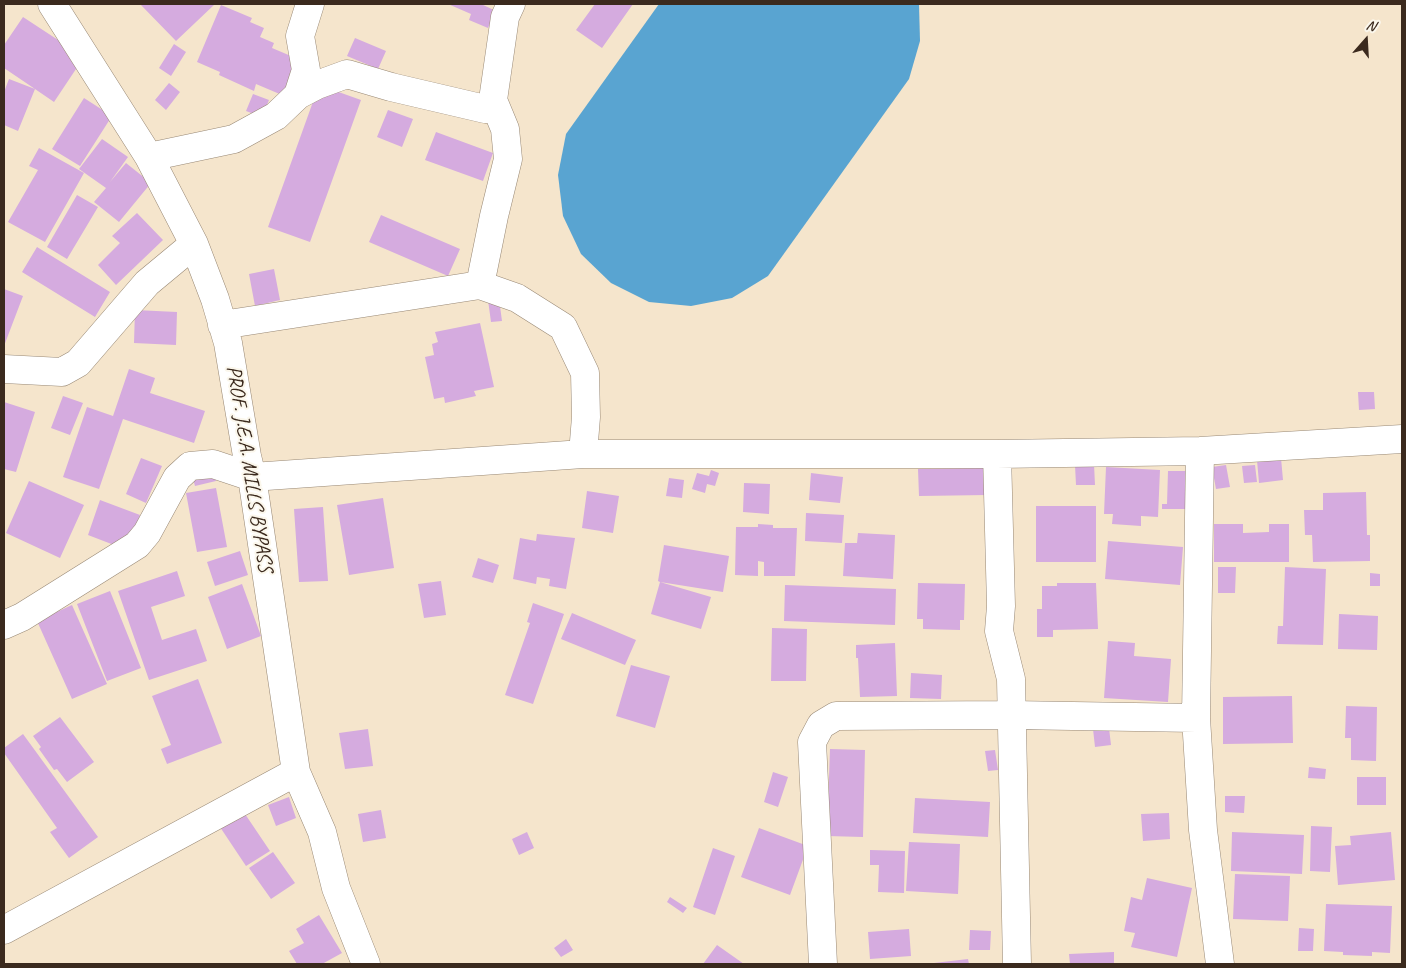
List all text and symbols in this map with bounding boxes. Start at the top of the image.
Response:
north arrow [1341,15,1391,65]
text: N [1364,16,1378,35]
street label: PROF. J.E.A. MILLS BYPASS [220,364,278,574]

